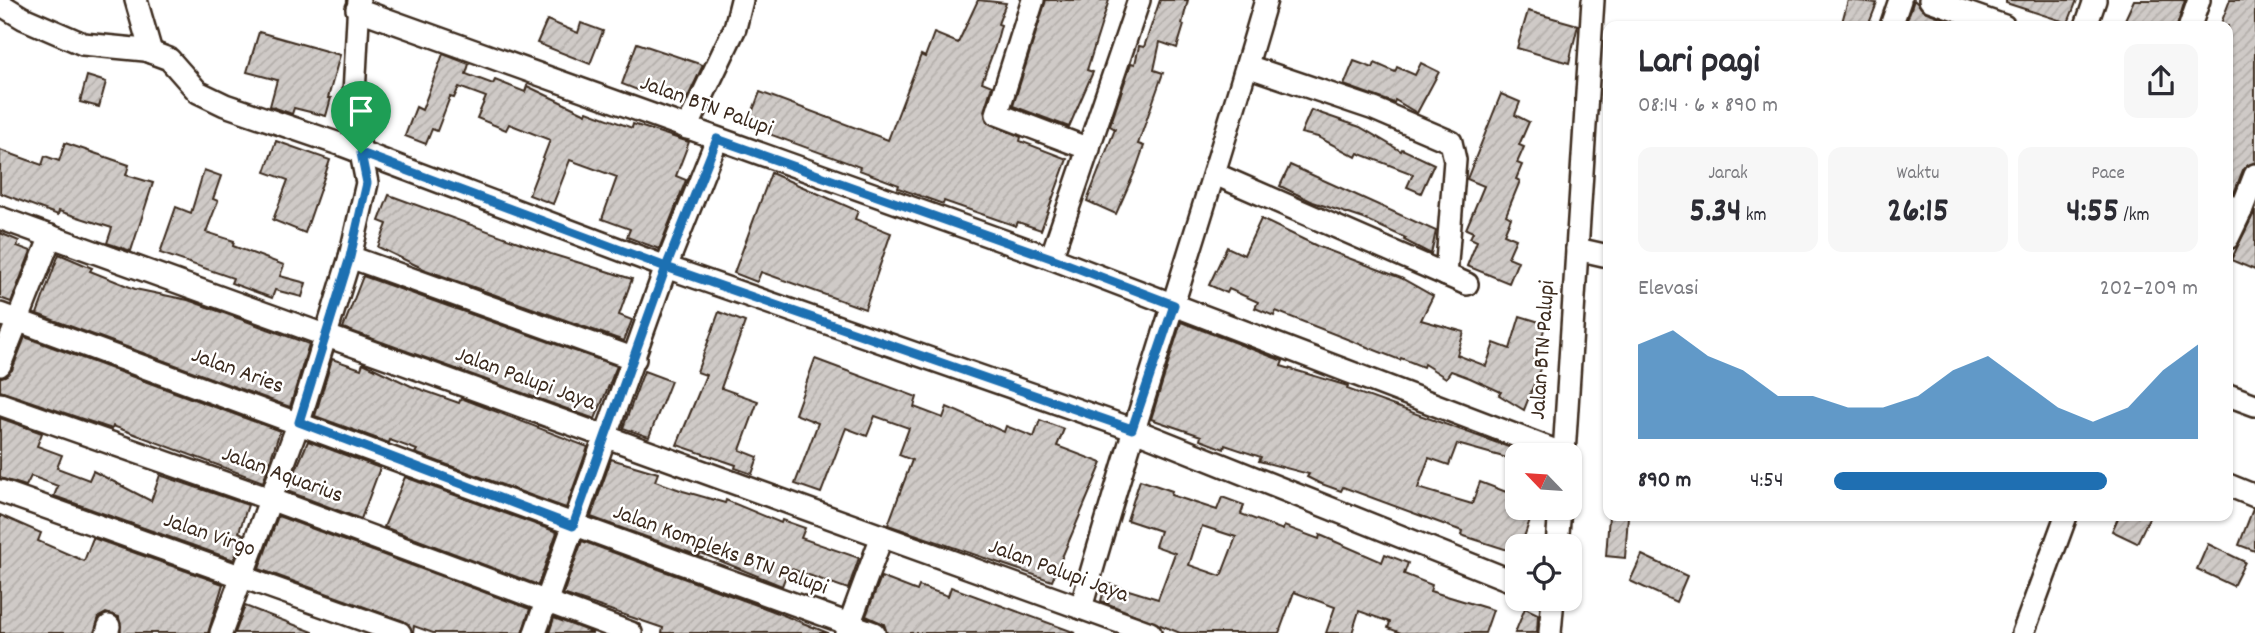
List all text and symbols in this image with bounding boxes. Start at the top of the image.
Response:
text: Lari pagi [1638,36,1760,91]
button: share [2124,44,2198,118]
street label: Jalan BTN Palupi [635,68,777,146]
pin [331,81,391,153]
text: 08:14 · 6 × 890 m [1638,90,1778,123]
icon: arrive [342,92,380,130]
text: Jarak [1708,161,1748,188]
text: Waktu [1897,161,1939,188]
text: Pace [2091,161,2125,188]
text: 5.34 [1689,188,1741,238]
text: 26:15 [1887,188,1949,238]
text: 4:55 [2066,188,2119,238]
text: km [1741,203,1767,230]
text: /km [2119,203,2150,230]
text: Elevasi [1638,273,1698,306]
text: 202–209 m [2100,273,2198,306]
street label: Jalan BTN Palupi [1523,279,1565,421]
street label: Jalan Palupi Jaya [450,339,601,421]
street label: Jalan Aries [186,340,288,404]
street label: Jalan Aquarius [217,439,347,513]
north arrow [1505,443,1582,520]
map controls [1505,443,1582,611]
text: 890 m [1638,465,1691,498]
text: 4:54 [1750,465,1784,498]
street label: Jalan Kompleks BTN Palupi [608,497,832,605]
street label: Jalan Virgo [159,505,259,567]
street label: Jalan Palupi Jaya [983,531,1134,613]
button: locate [1505,534,1582,611]

